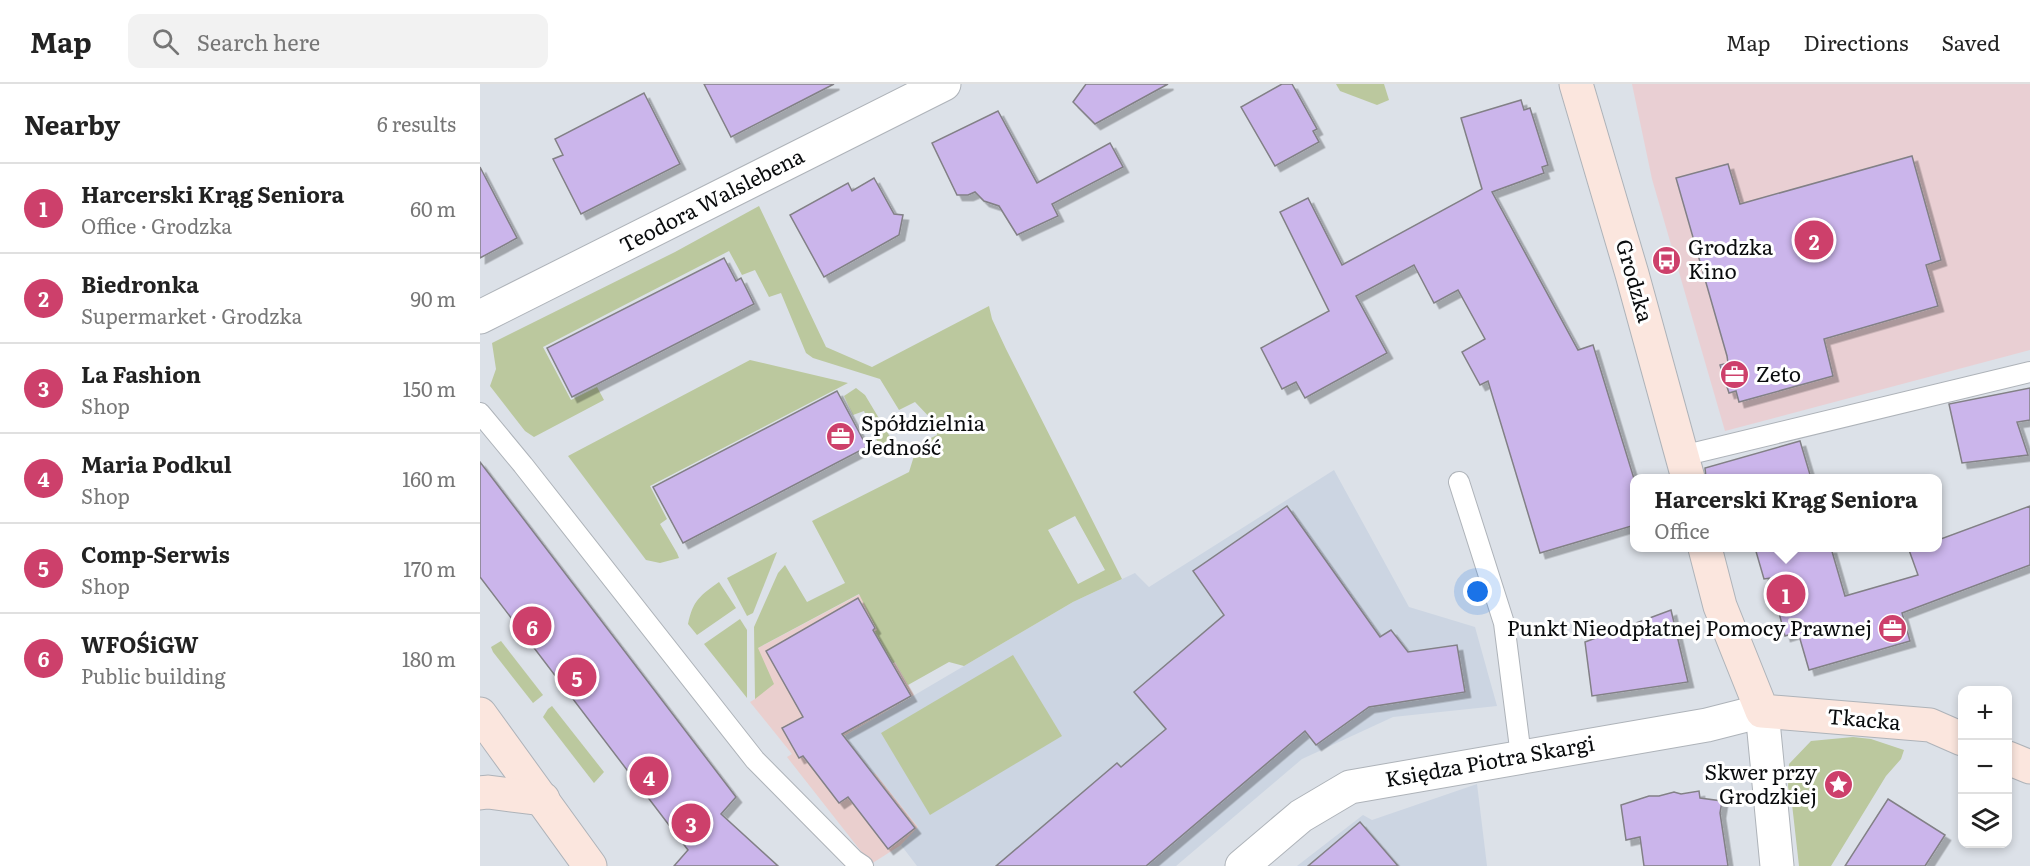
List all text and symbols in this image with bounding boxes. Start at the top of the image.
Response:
search box [128,14,548,68]
text: Map [30,20,92,62]
icon: search [149,25,182,58]
text: Search here [197,25,320,58]
text: Map [1726,26,1771,57]
text: Directions [1804,26,1909,57]
text: Saved [1942,26,2000,57]
text: Nearby [24,104,120,143]
text: 6 results [377,108,456,138]
street label: Teodora Walslebena [613,138,809,259]
text: Harcerski Krąg Seniora [81,177,344,210]
text: 1 [39,193,48,223]
text: 60 m [410,193,456,223]
text: Office · Grodzka [81,210,232,240]
pin: 2 [1794,218,1834,262]
place label: Grodzka Kino [1688,230,1774,285]
street label: Grodzka [1610,235,1663,326]
bus stop icon: Grodzka Kino [1651,244,1683,276]
text: Biedronka [81,267,199,300]
text: 2 [38,283,49,313]
text: 90 m [411,283,456,313]
text: Supermarket · Grodzka [81,300,302,330]
text: La Fashion [81,357,201,390]
place label: Zeto [1756,357,1801,388]
office icon: Zeto [1719,359,1751,391]
text: 3 [38,373,49,403]
text: 150 m [403,373,456,403]
text: Shop [81,390,130,420]
place label: Spółdzielnia Jedność [861,406,986,461]
office icon: Spółdzielnia Jedność [824,420,856,452]
text: Maria Podkul [81,447,232,480]
text: 4 [37,463,50,493]
text: 160 m [402,463,456,493]
popup [1630,474,1942,552]
text: Shop [81,480,130,510]
text: Harcerski Krąg Seniora [1654,482,1918,515]
text: Office [1654,515,1710,545]
text: Comp-Serwis [81,537,230,570]
text: 5 [38,553,49,583]
text: 170 m [403,553,456,583]
text: Shop [81,570,130,600]
pin: 1 [1766,572,1806,616]
your location [1463,577,1492,606]
pin: 6 [512,604,552,648]
place label: Punkt Nieodpłatnej Pomocy Prawnej [1507,611,1872,642]
office icon: Punkt Nieodpłatnej Pomocy Prawnej [1877,613,1909,645]
text: WFOŚiGW [81,627,198,660]
text: 6 [38,643,49,673]
text: 180 m [402,643,456,673]
pin: 5 [558,654,596,700]
text: Public building [81,660,226,690]
map controls [1958,686,2012,848]
button: + [1958,686,2012,740]
street label: Tkacka [1826,699,1903,736]
street label: Księdza Piotra Skargi [1382,726,1597,793]
button: − [1958,740,2012,794]
pin: 4 [630,754,668,798]
place label: Skwer przy Grodzkiej [1704,755,1818,810]
place icon: Skwer przy Grodzkiej [1822,769,1854,801]
button: layers [1958,794,2012,848]
pin: 3 [672,800,710,846]

